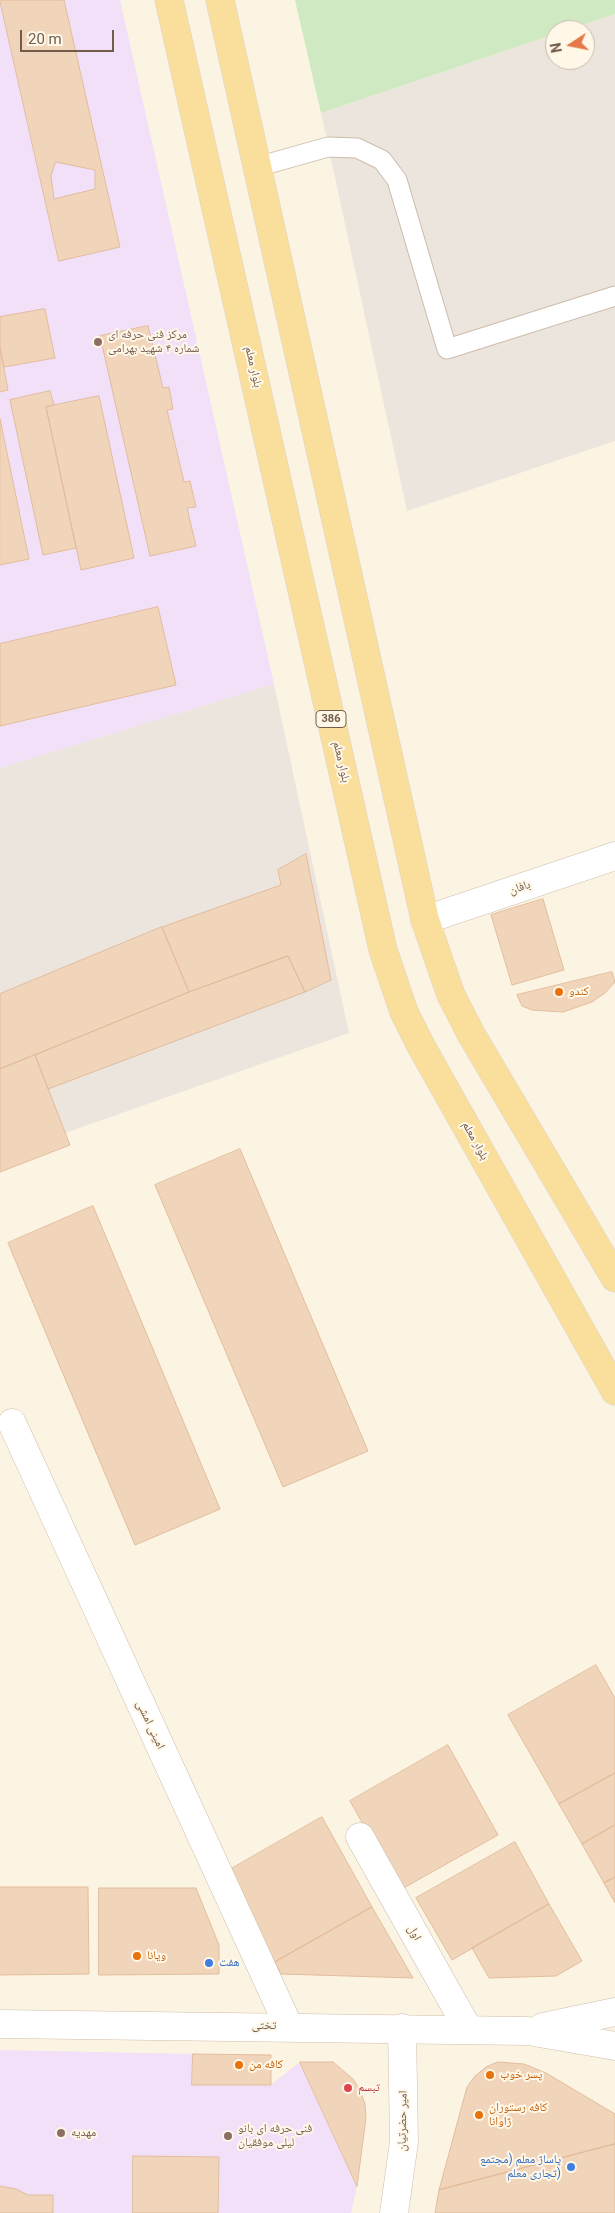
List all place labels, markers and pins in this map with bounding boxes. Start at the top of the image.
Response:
place label: مرکز فنی حرفه ای شماره ۴ شهید بهرامی [108,328,200,356]
marker: مرکز فنی حرفه ای شماره ۴ شهید بهرامی [92,336,104,348]
place label: کندو [569,985,589,999]
marker: کندو [553,986,565,998]
place label: ویانا [147,1949,166,1963]
marker: ویانا [131,1950,143,1962]
place label: هفت [219,1956,240,1970]
marker: هفت [203,1957,215,1969]
place label: کافه من [249,2058,283,2072]
marker: کافه من [233,2059,245,2071]
place label: پسر خوب [500,2068,542,2082]
marker: پسر خوب [484,2069,496,2081]
place label: تبسم [358,2081,380,2095]
marker: تبسم [342,2082,354,2094]
place label: کافه رستوران ژاوانا [489,2101,547,2129]
marker: کافه رستوران ژاوانا [473,2109,485,2121]
place label: فنی حرفه ای بانو لیلی موفقیان [238,2122,312,2150]
place label: مهدیه [71,2126,96,2140]
marker: مهدیه [55,2127,67,2139]
marker: فنی حرفه ای بانو لیلی موفقیان [222,2130,234,2142]
place label: پاساژ معلم (مجتمع تجاری معلم) [480,2153,561,2181]
marker: پاساژ معلم (مجتمع تجاری معلم) [565,2161,577,2173]

